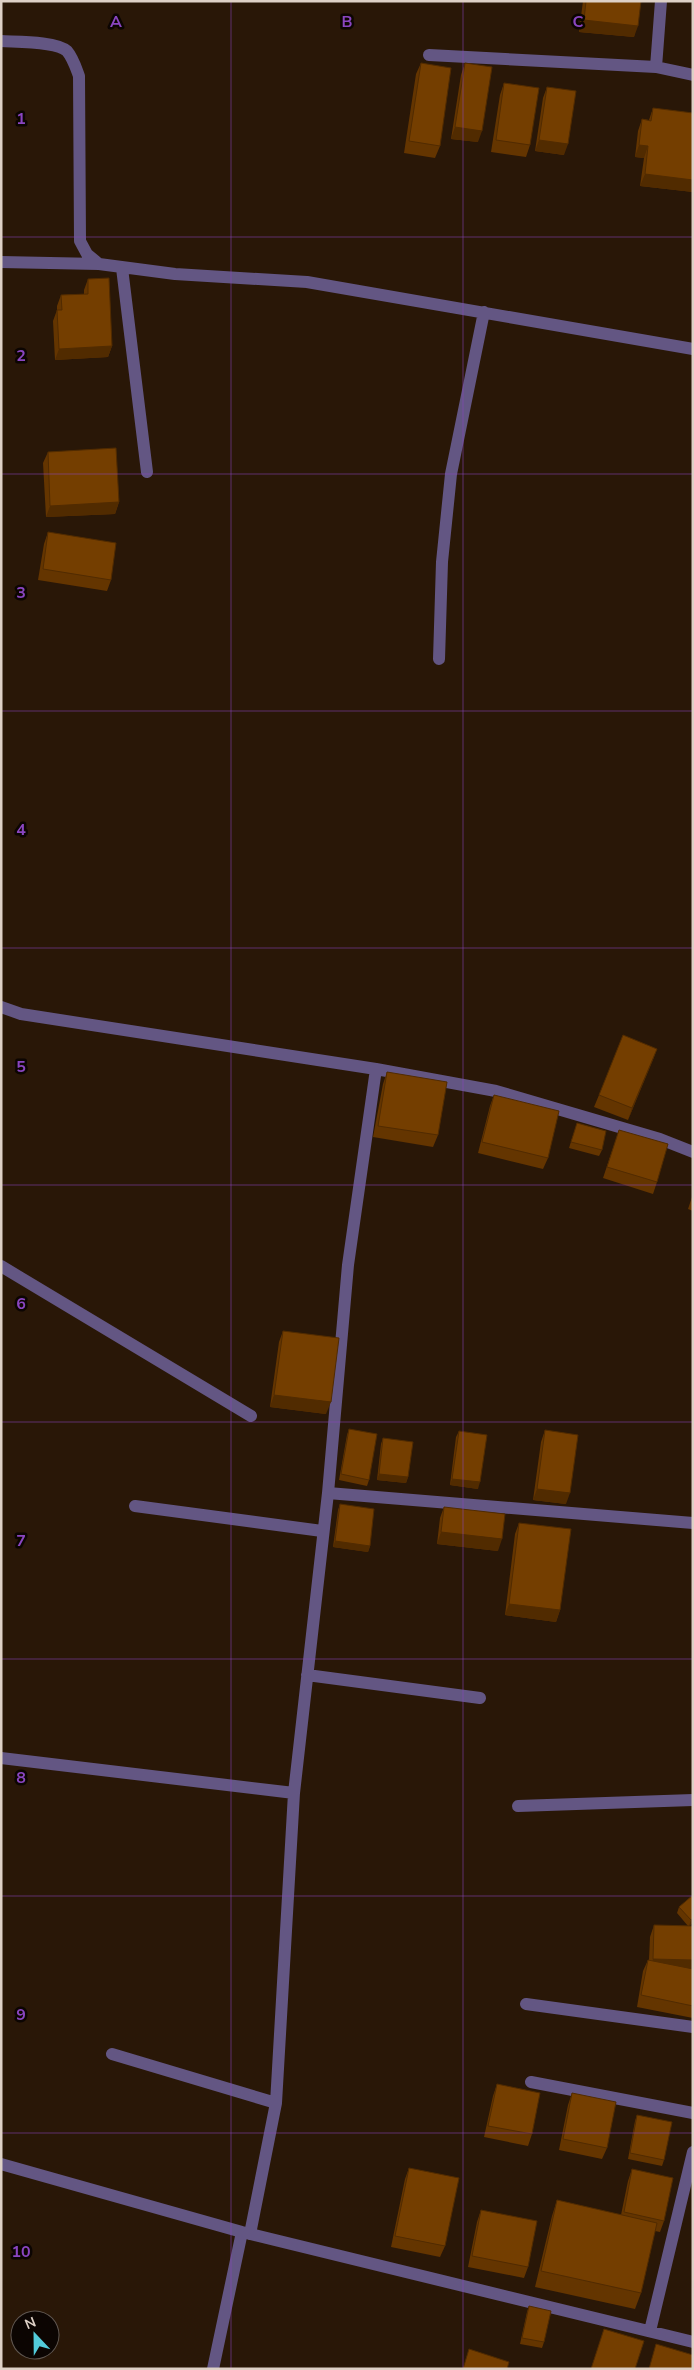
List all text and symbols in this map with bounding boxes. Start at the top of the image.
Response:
text: A [110,11,122,33]
text: B [341,11,353,33]
text: C [573,11,584,33]
text: 1 [16,108,26,130]
text: 2 [16,345,26,367]
text: 3 [16,582,26,604]
text: 4 [16,819,26,841]
text: 5 [16,1056,26,1078]
text: 6 [16,1293,26,1315]
text: 7 [16,1530,26,1552]
text: 8 [16,1767,26,1789]
text: 9 [16,2004,26,2026]
text: 10 [11,2241,31,2263]
north arrow [10,2310,60,2360]
text: N [22,2313,39,2334]

